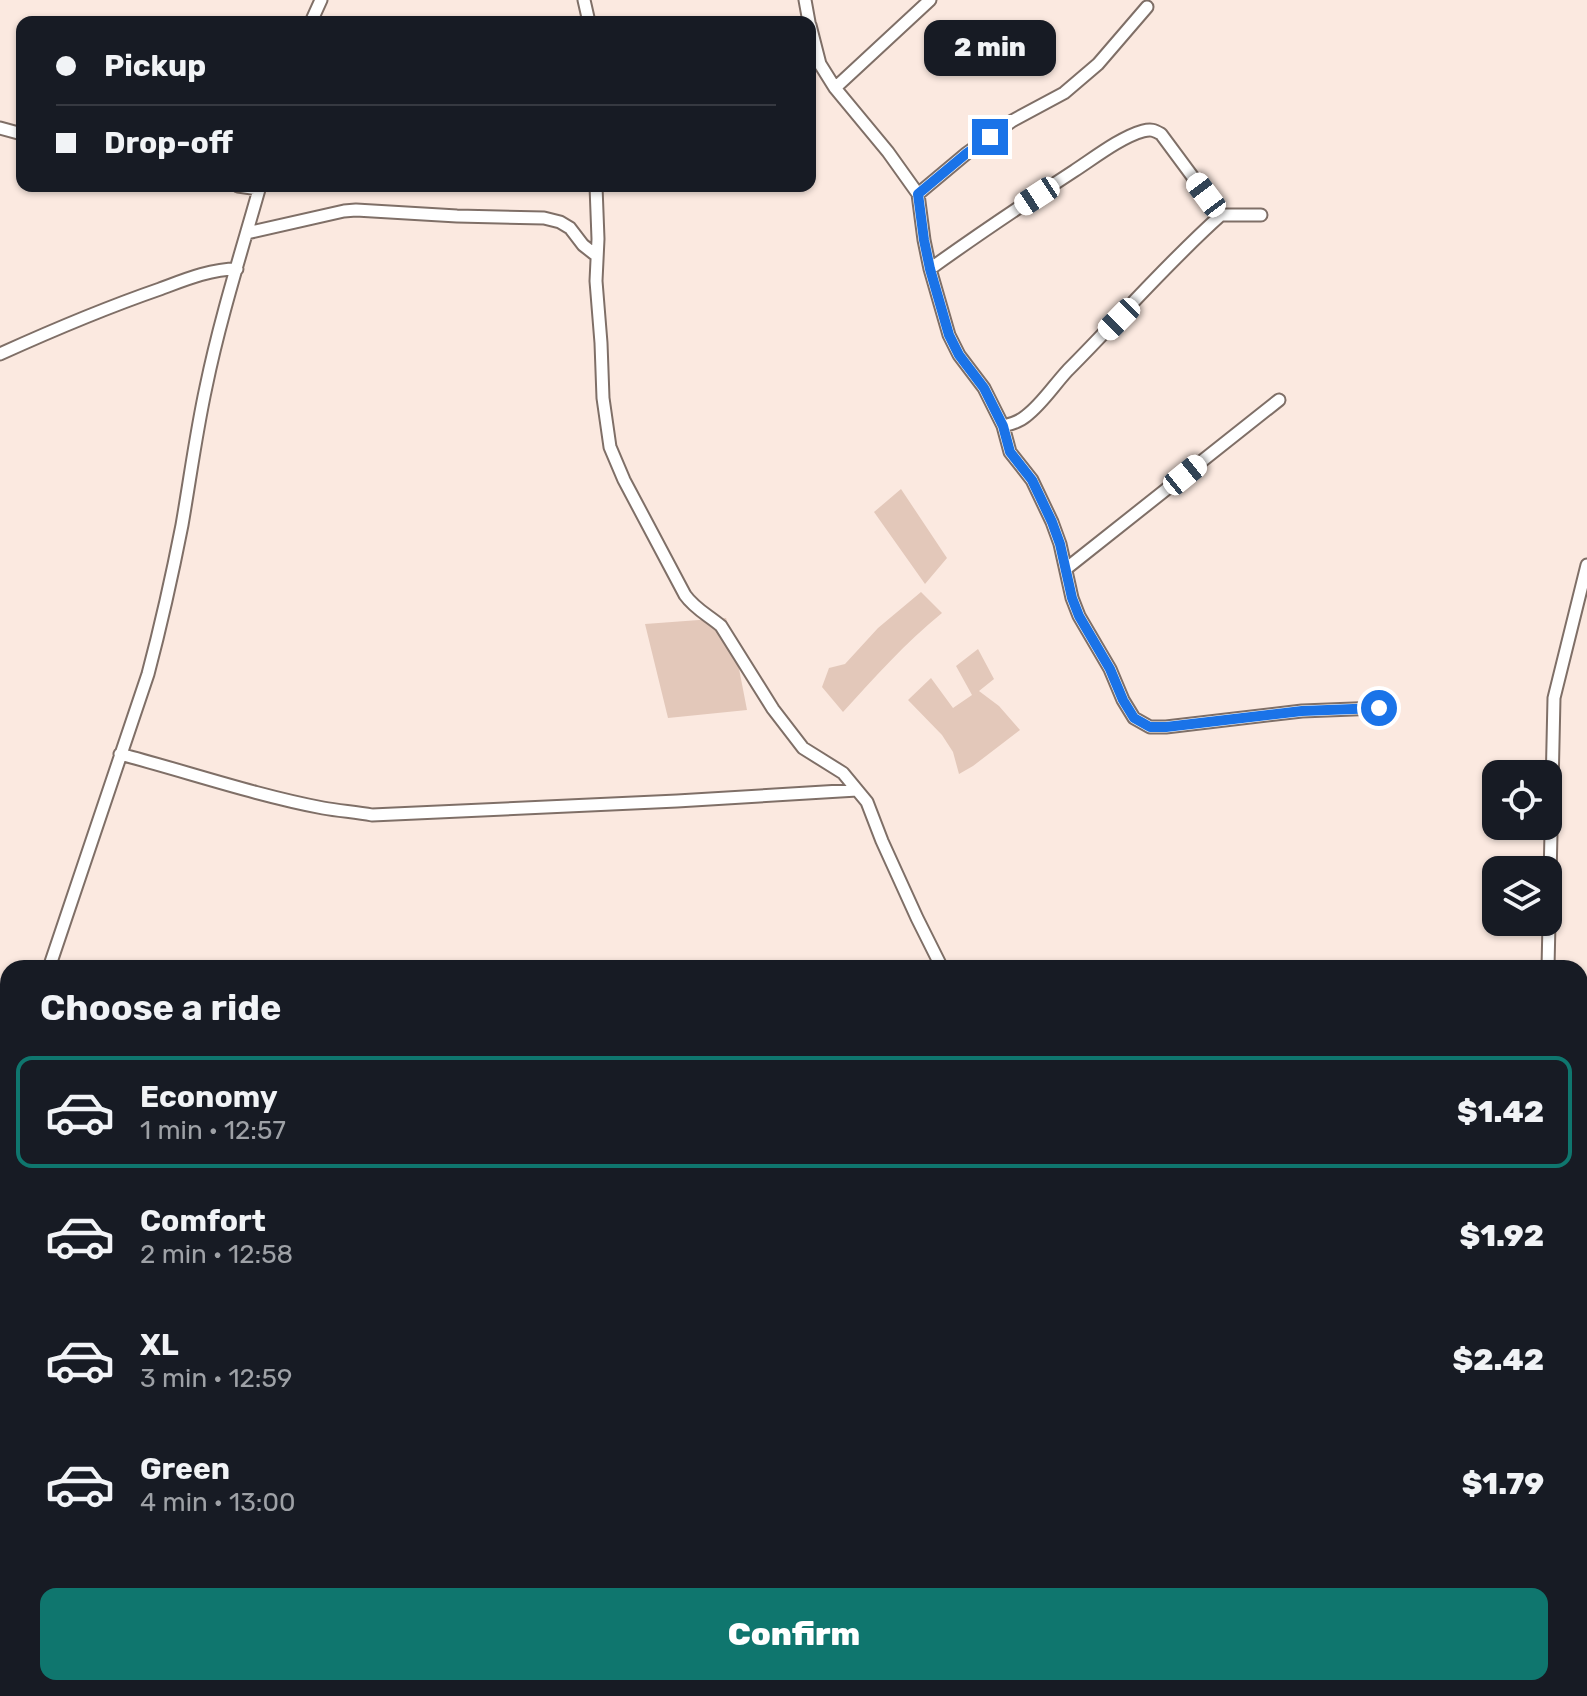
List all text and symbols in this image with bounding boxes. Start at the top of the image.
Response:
callout: 2 min [924,21,1056,77]
text: 2 min [954,32,1026,63]
text: Pickup [104,48,206,84]
route end [972,119,1008,155]
text: Drop-off [104,125,233,161]
car [1182,169,1230,221]
car [1010,173,1064,219]
car [1094,294,1144,344]
car [1159,451,1211,499]
route start [1361,690,1397,726]
map controls [1482,760,1562,936]
button: locate [1482,760,1562,840]
button: layers [1482,856,1562,936]
text: Choose a ride [40,986,281,1029]
icon: car [44,1076,116,1148]
text: Economy [140,1079,278,1115]
text: $1.42 [1457,1094,1544,1130]
text: 1 min · 12:57 [140,1115,286,1146]
icon: car [44,1200,116,1272]
text: Comfort [140,1203,266,1239]
text: $1.92 [1460,1218,1544,1254]
text: 2 min · 12:58 [140,1239,293,1270]
icon: car [44,1324,116,1396]
text: XL [140,1327,179,1363]
text: $2.42 [1453,1342,1544,1378]
text: 3 min · 12:59 [140,1363,292,1394]
icon: car [44,1448,116,1520]
text: Green [140,1451,230,1487]
text: $1.79 [1462,1466,1544,1502]
text: 4 min · 13:00 [140,1487,295,1518]
button: Confirm [40,1588,1548,1680]

